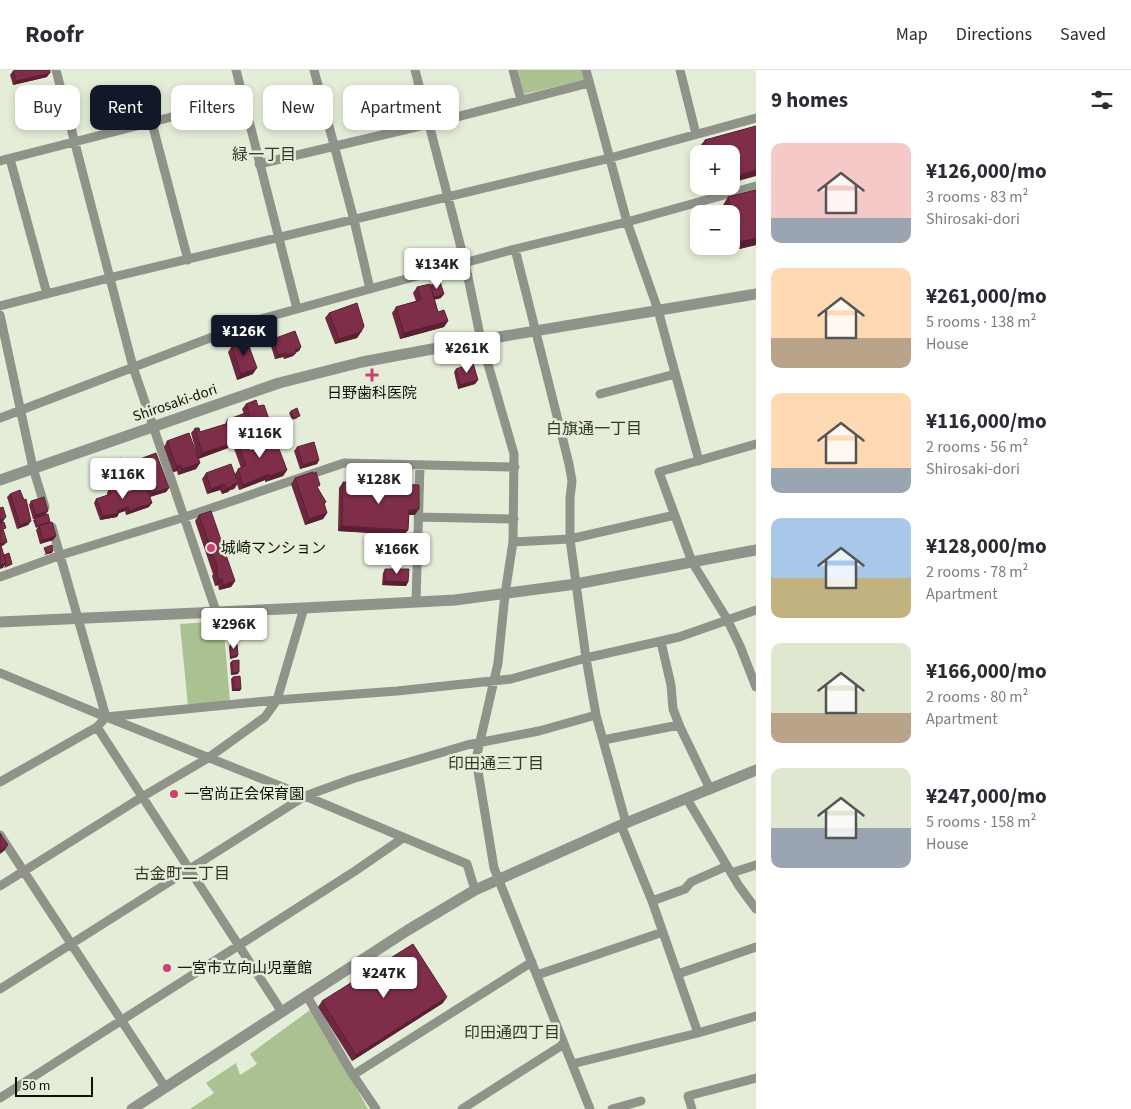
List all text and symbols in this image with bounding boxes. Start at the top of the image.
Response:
text: Roofr [25,17,84,52]
text: Map [896,22,928,47]
text: Directions [956,22,1032,47]
text: Saved [1060,22,1106,47]
chip: Buy [15,85,80,130]
chip: Rent [90,85,161,130]
chip: Filters [171,85,253,130]
chip: New [263,85,333,130]
chip: Apartment [343,85,459,130]
text: 9 homes [771,85,848,115]
icon: filters [1088,86,1116,114]
district label: 緑一丁目 [232,144,296,166]
map controls [690,145,740,255]
button: + [690,145,740,195]
text: ¥126,000/mo [926,156,1047,186]
icon: home [811,163,871,223]
text: 3 rooms · 83 m² [926,186,1028,208]
button: − [690,205,740,255]
text: Shirosaki-dori [926,208,1020,230]
pin: ¥134K [402,248,472,290]
text: ¥134K [415,253,459,275]
text: ¥261,000/mo [926,281,1047,311]
icon: home [811,288,871,348]
text: 5 rooms · 138 m² [926,311,1036,333]
pin: ¥126K [209,314,279,357]
text: ¥126K [222,320,266,342]
pin: ¥261K [432,332,502,374]
text: House [926,333,968,355]
text: ¥261K [445,337,489,359]
marker: 日野歯科医院 [365,368,379,382]
street label: Shirosaki-dori [130,379,220,427]
place label: 日野歯科医院 [327,383,417,404]
text: ¥116,000/mo [926,406,1047,436]
icon: home [811,413,871,473]
pin: ¥116K [225,416,295,459]
district label: 白旗通一丁目 [546,418,642,440]
text: ¥116K [238,422,282,444]
text: 2 rooms · 56 m² [926,436,1028,458]
pin: ¥116K [88,458,158,500]
text: Shirosaki-dori [926,458,1020,480]
pin: ¥128K [344,462,414,505]
text: ¥116K [101,463,145,485]
text: ¥128K [357,468,401,490]
text: ¥128,000/mo [926,531,1047,561]
pin: ¥166K [362,532,432,575]
place label: 城崎マンション [221,538,326,559]
text: ¥166K [375,538,419,560]
icon: home [811,538,871,598]
marker: 城崎マンション [205,542,217,554]
text: 2 rooms · 78 m² [926,561,1028,583]
text: Apartment [926,583,998,605]
pin: ¥296K [199,608,269,650]
text: ¥296K [212,613,256,635]
text: ¥166,000/mo [926,656,1047,686]
icon: home [811,663,871,723]
text: 2 rooms · 80 m² [926,686,1028,708]
text: Apartment [926,708,998,730]
district label: 印田通三丁目 [448,753,544,775]
text: ¥247,000/mo [926,781,1047,811]
place label: 一宮尚正会保育園 [184,784,304,805]
marker: 一宮尚正会保育園 [168,788,180,800]
icon: home [811,788,871,848]
text: 5 rooms · 158 m² [926,811,1036,833]
text: House [926,833,968,855]
district label: 古金町二丁目 [134,863,230,885]
pin: ¥247K [349,956,419,999]
place label: 一宮市立向山児童館 [177,958,312,979]
marker: 一宮市立向山児童館 [161,962,173,974]
text: ¥247K [362,962,406,984]
district label: 印田通四丁目 [464,1022,560,1044]
scale bar [15,1074,92,1097]
text: 50 m [22,1076,50,1096]

